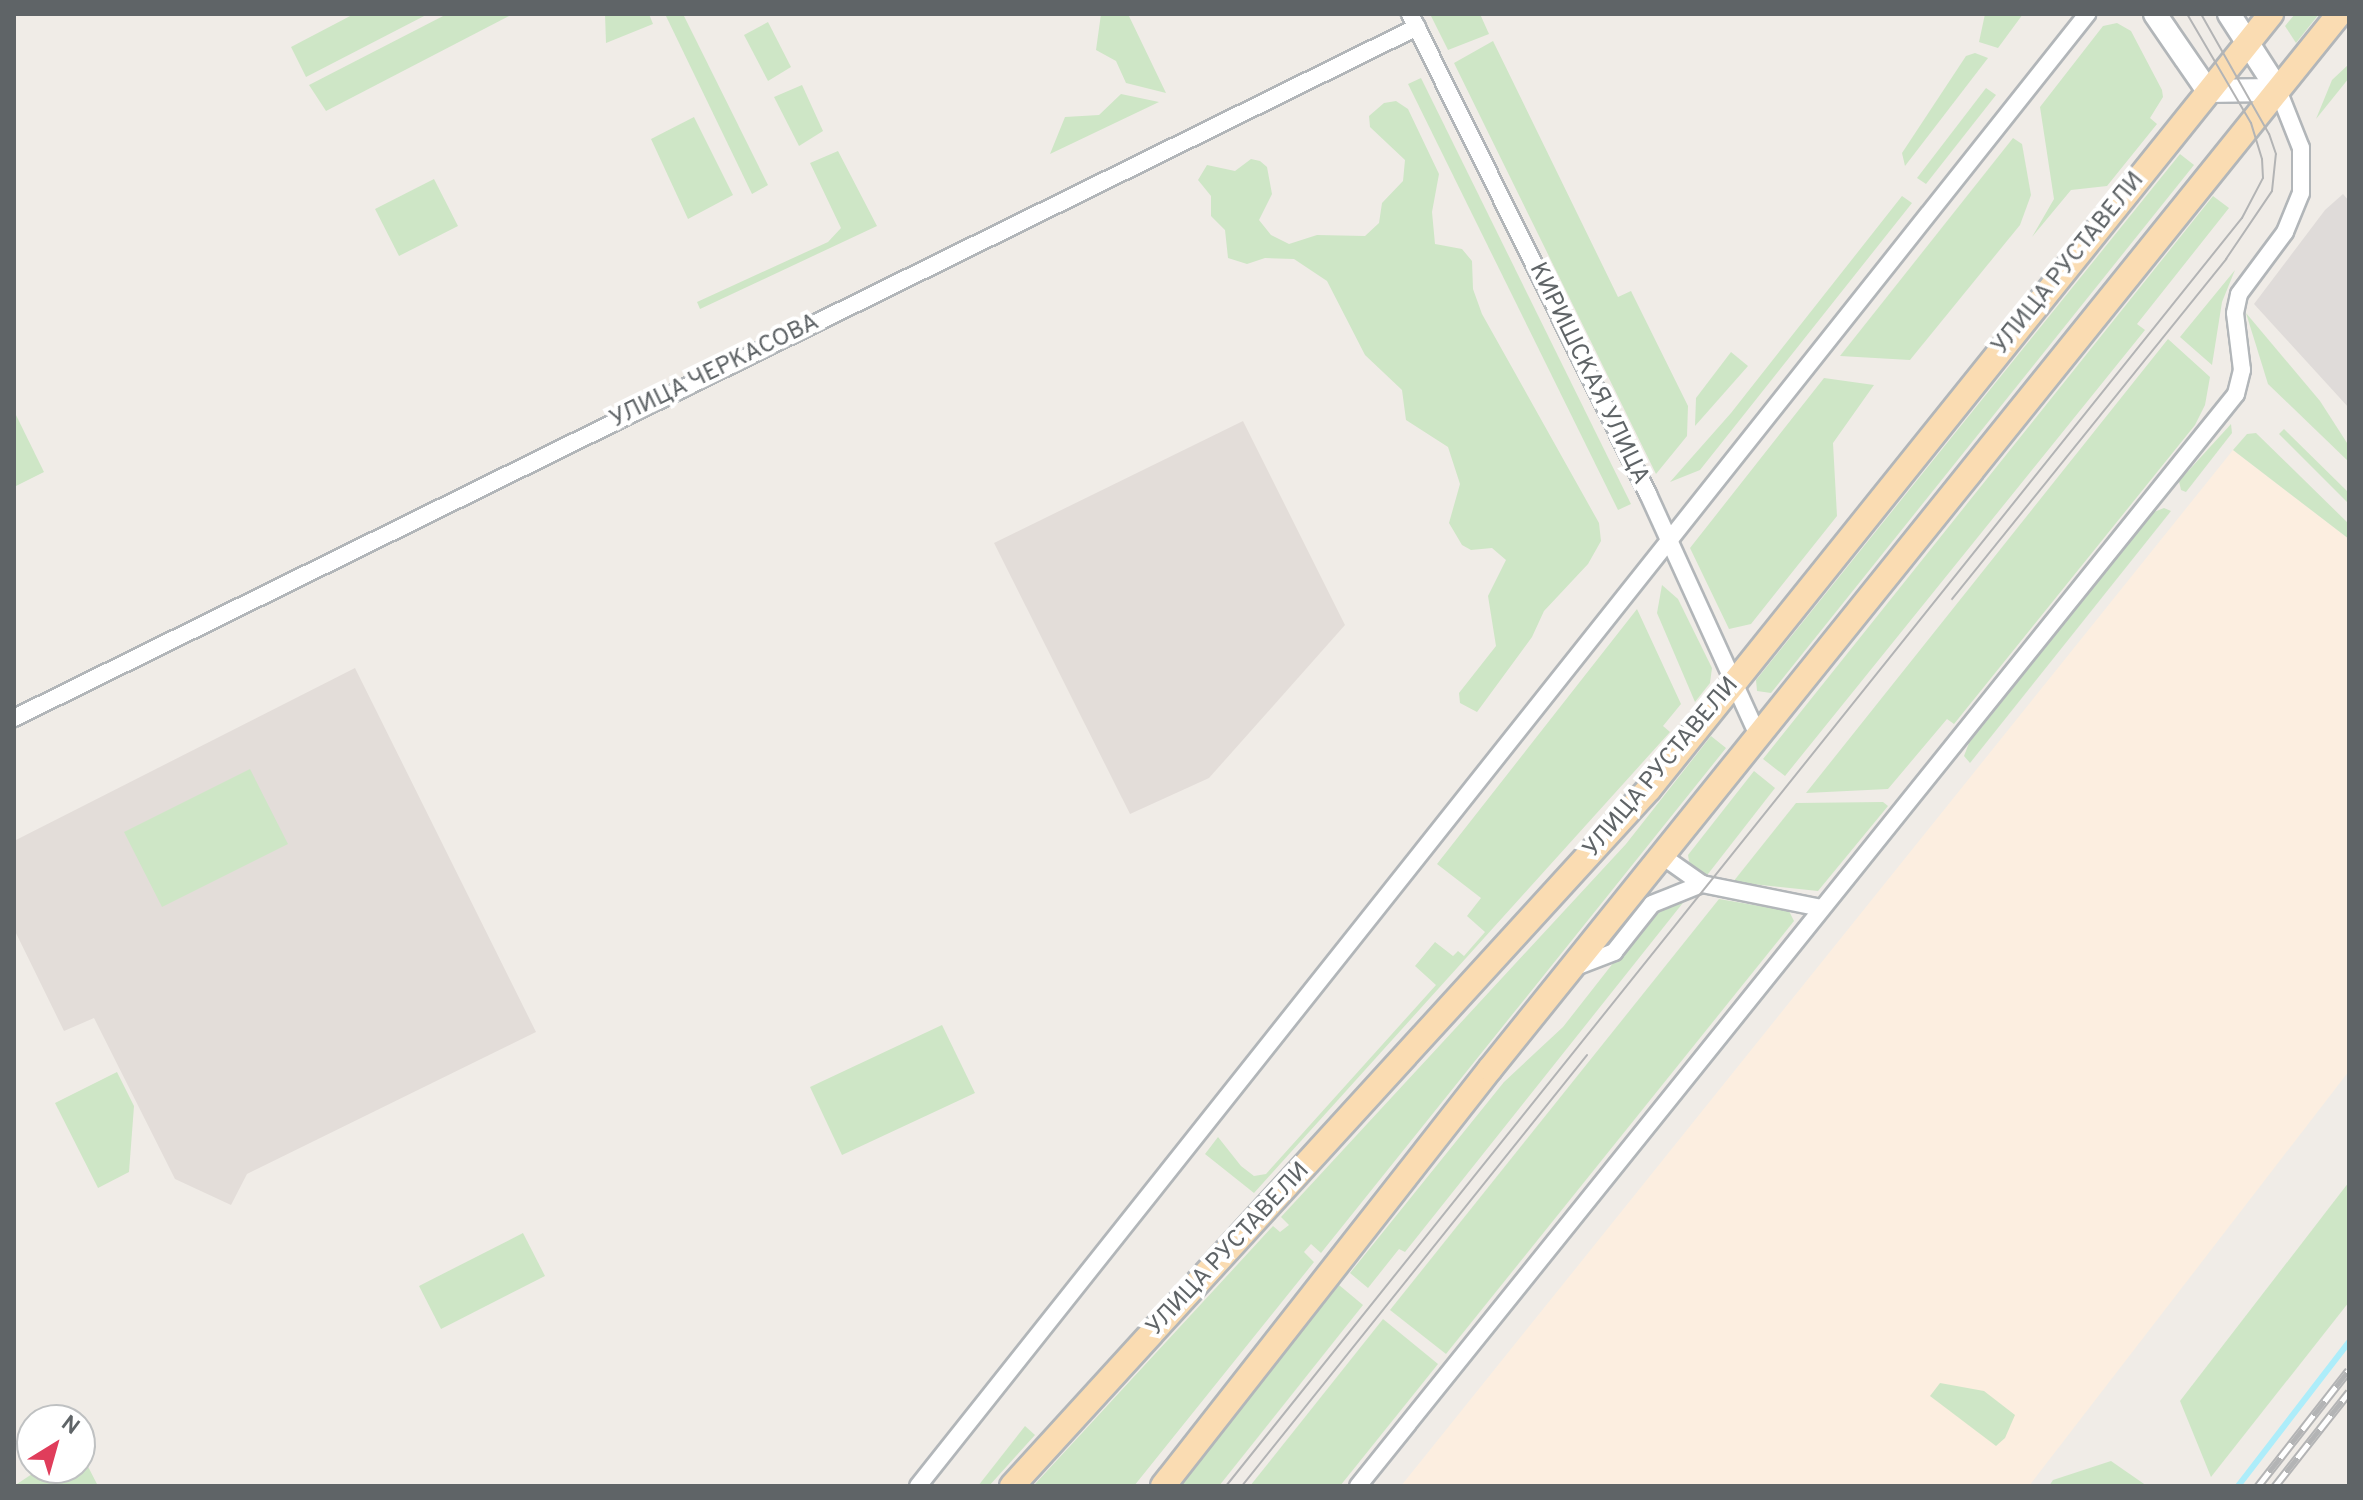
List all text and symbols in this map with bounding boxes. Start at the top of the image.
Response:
street label: УЛИЦА РУСТАВЕЛИ [1986,167,2152,361]
street label: КИРИШСКАЯ УЛИЦА [1522,258,1654,490]
street label: УЛИЦА ЧЕРКАСОВА [605,309,825,435]
street label: УЛИЦА РУСТАВЕЛИ [1578,672,1746,864]
street label: УЛИЦА РУСТАВЕЛИ [1141,1157,1317,1343]
north arrow [16,1404,96,1484]
text: N [55,1410,84,1442]

